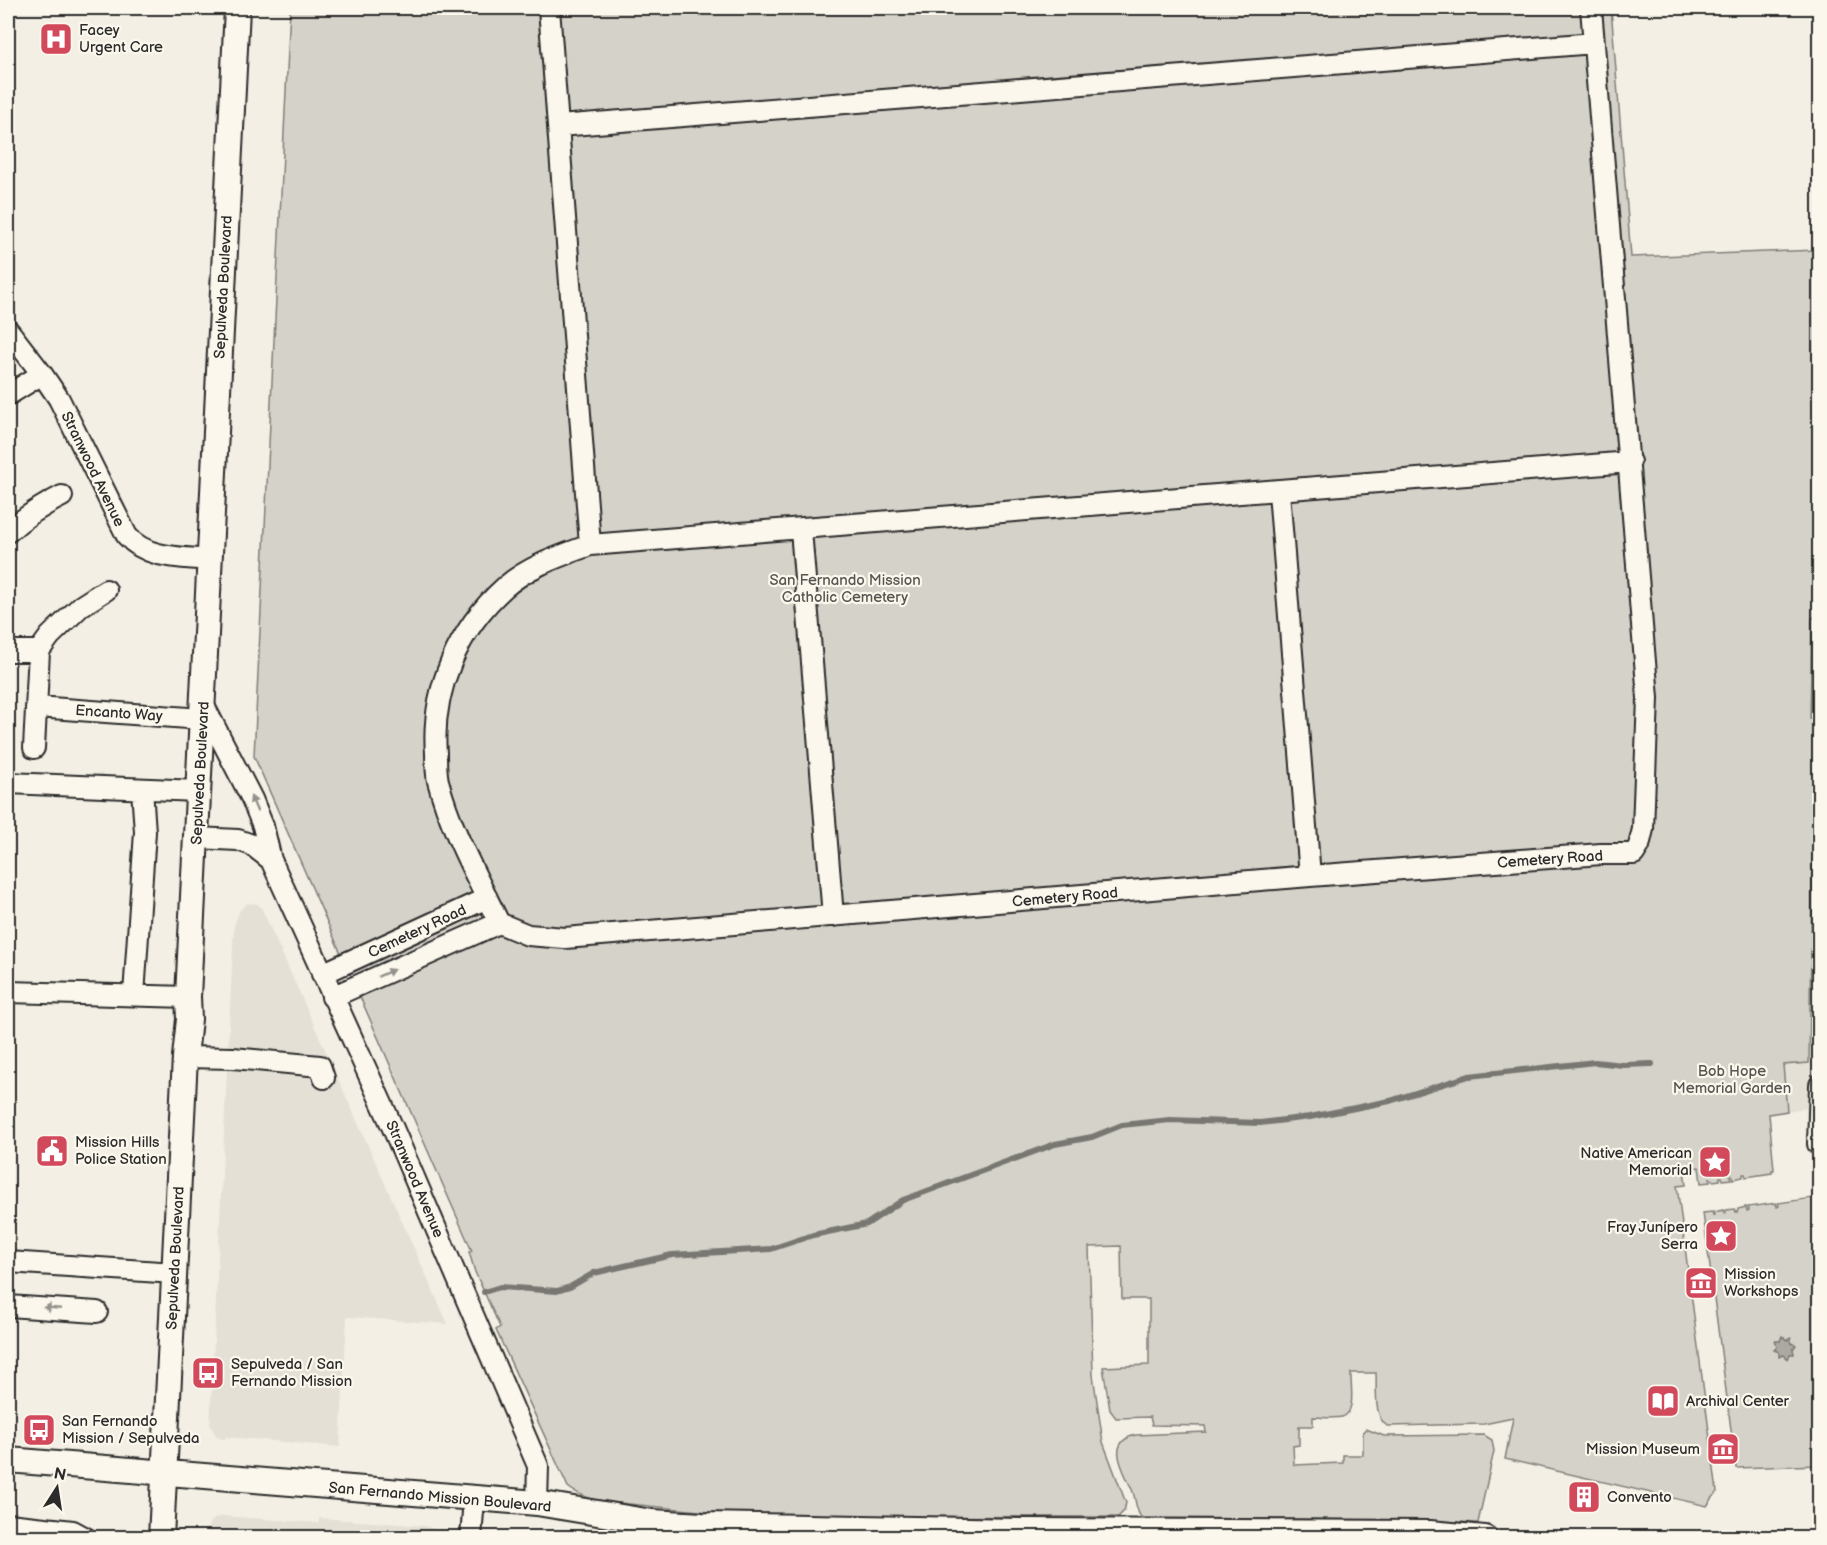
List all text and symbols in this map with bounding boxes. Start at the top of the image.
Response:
hospital icon: Facey Urgent Care [38,21,74,57]
place label: Facey Urgent Care [79,21,163,57]
street label: Sepulveda Boulevard [210,215,237,359]
street label: Stranwood Avenue [56,409,129,530]
park label: San Fernando Mission Catholic Cemetery [769,571,921,607]
street label: Encanto Way [75,701,163,726]
street label: Sepulveda Boulevard [187,701,214,845]
one-way arrow [249,795,259,813]
street label: Cemetery Road [1496,846,1604,873]
street label: Cemetery Road [1011,883,1119,912]
street label: Cemetery Road [365,900,469,963]
one-way arrow [377,968,395,978]
park label: Bob Hope Memorial Garden [1673,1062,1791,1098]
street label: Stranwood Avenue [381,1118,448,1241]
public building icon: Mission Hills Police Station [34,1133,70,1169]
place label: Mission Hills Police Station [75,1133,167,1169]
place label: Native American Memorial [1580,1144,1692,1180]
place icon: Native American Memorial [1697,1144,1733,1180]
street label: Sepulveda Boulevard [162,1186,189,1330]
place label: Fray Junípero Serra [1607,1218,1698,1254]
place icon: Fray Junípero Serra [1703,1218,1739,1254]
museum icon: Mission Workshops [1683,1265,1719,1301]
place label: Mission Workshops [1724,1265,1799,1301]
one-way arrow [43,1303,62,1313]
bus stop icon: Sepulveda / San Fernando Mission [190,1355,226,1391]
place label: Sepulveda / San Fernando Mission [231,1355,352,1391]
library icon: Archival Center [1645,1383,1681,1419]
place label: Archival Center [1686,1392,1790,1411]
bus stop icon: San Fernando Mission / Sepulveda [21,1412,57,1448]
place label: San Fernando Mission / Sepulveda [62,1412,200,1448]
museum icon: Mission Museum [1705,1431,1741,1467]
place label: Mission Museum [1586,1440,1700,1459]
north arrow [27,1458,87,1518]
text: N [52,1464,68,1485]
street label: San Fernando Mission Boulevard [328,1478,552,1517]
building icon: Convento [1566,1479,1602,1515]
place label: Convento [1607,1488,1672,1507]

